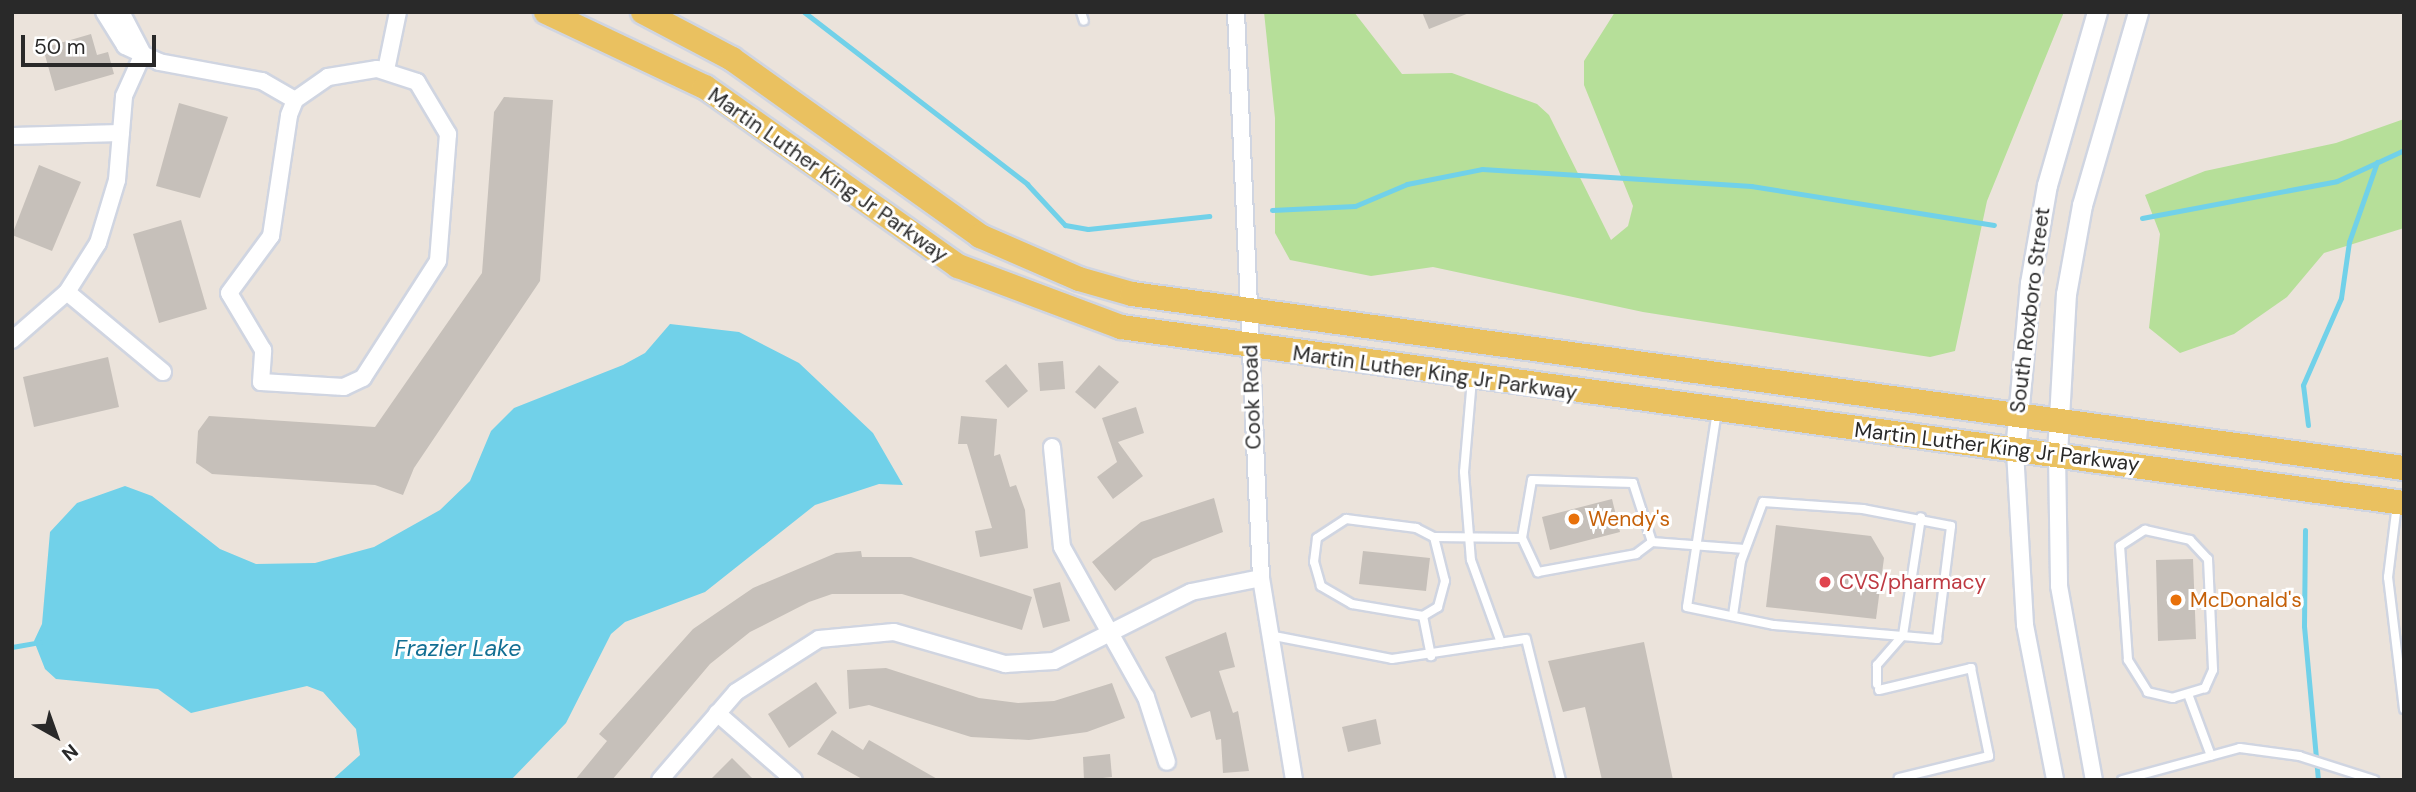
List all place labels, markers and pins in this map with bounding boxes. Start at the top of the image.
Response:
place label: Wendy's [1588,506,1670,532]
marker: Wendy's [1566,511,1582,527]
place label: CVS/pharmacy [1839,569,1986,595]
marker: CVS/pharmacy [1817,574,1833,590]
place label: McDonald's [2190,587,2302,613]
marker: McDonald's [2168,592,2184,608]

